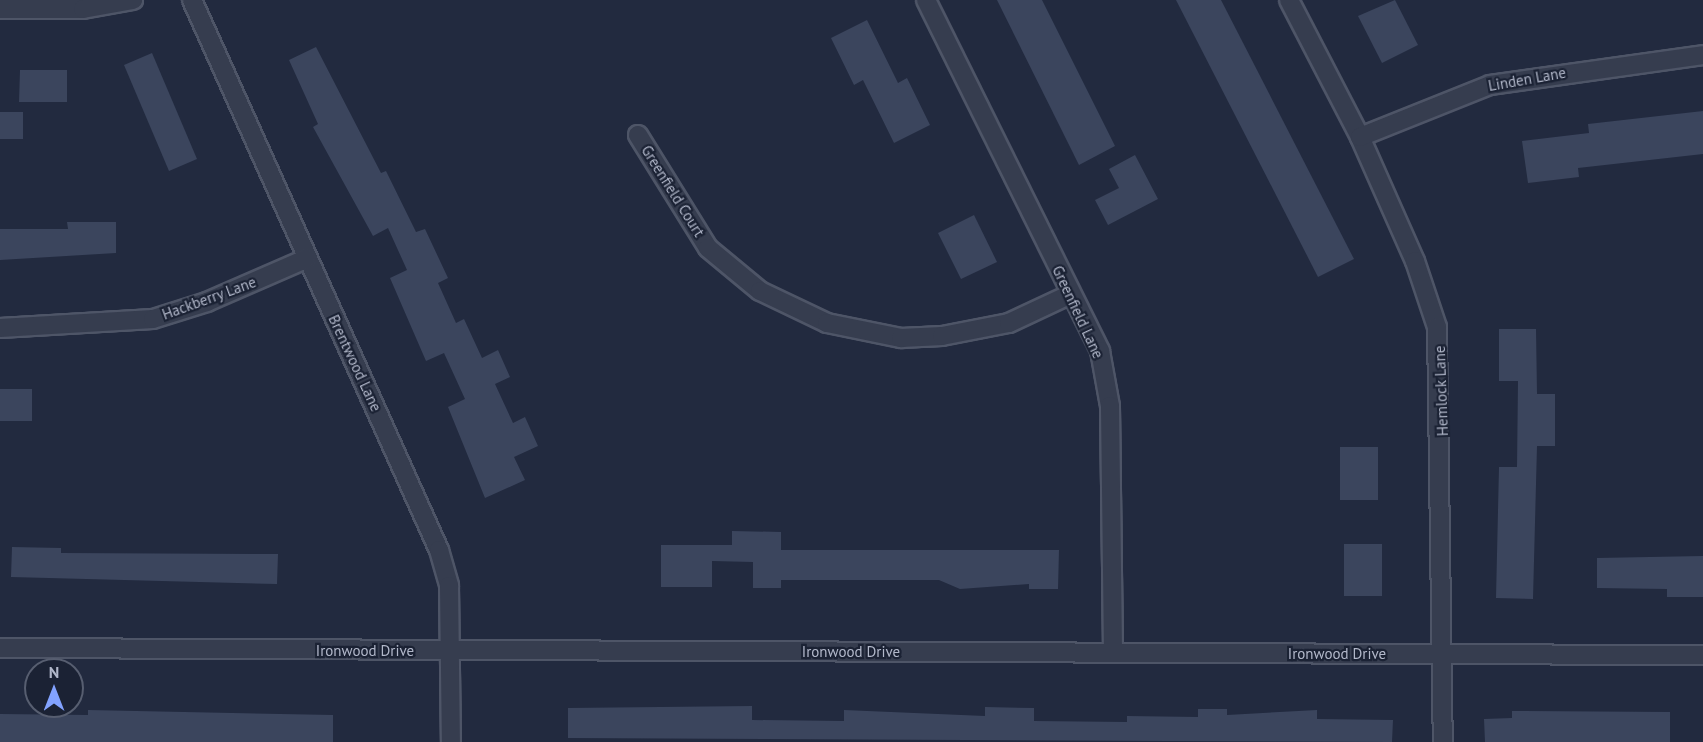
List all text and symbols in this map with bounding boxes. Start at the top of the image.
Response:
street label: Linden Lane [1487,63,1567,95]
street label: Greenfield Court [638,142,708,240]
street label: Greenfield Lane [1049,263,1107,361]
street label: Hackberry Lane [159,273,259,323]
street label: Brentwood Lane [325,312,385,414]
street label: Hemlock Lane [1430,345,1452,437]
street label: Ironwood Drive [316,642,414,660]
street label: Ironwood Drive [802,643,900,661]
street label: Ironwood Drive [1288,645,1386,663]
north arrow [24,658,84,718]
text: N [49,662,59,682]

